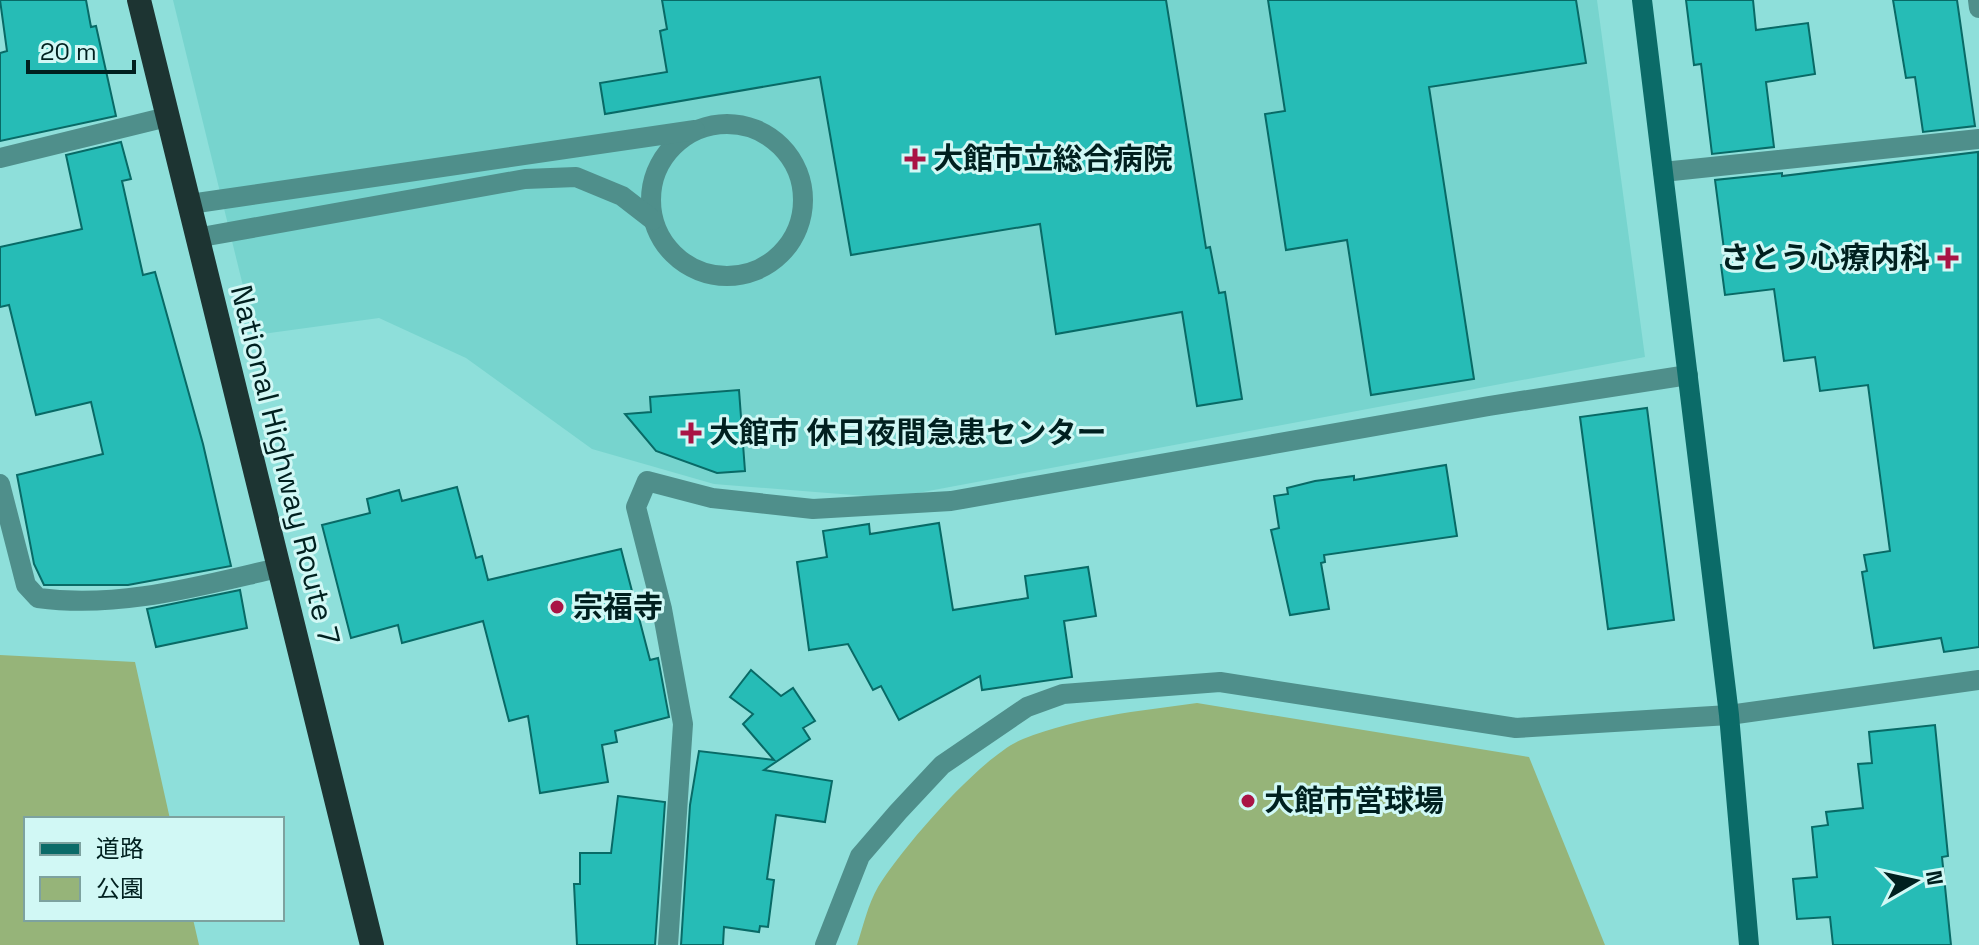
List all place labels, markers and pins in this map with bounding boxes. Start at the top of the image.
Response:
place label: 大館市立総合病院 [933,139,1173,178]
marker: 大館市立総合病院 [904,148,926,170]
place label: さとう心療内科 [1720,238,1930,277]
marker: さとう心療内科 [1937,247,1959,269]
place label: 大館市 休日夜間急患センター [709,413,1107,452]
marker: 大館市 休日夜間急患センター [680,422,702,444]
place label: 宗福寺 [573,587,663,626]
marker: 宗福寺 [548,598,566,616]
place label: 大館市営球場 [1264,781,1444,820]
marker: 大館市営球場 [1239,792,1257,810]

